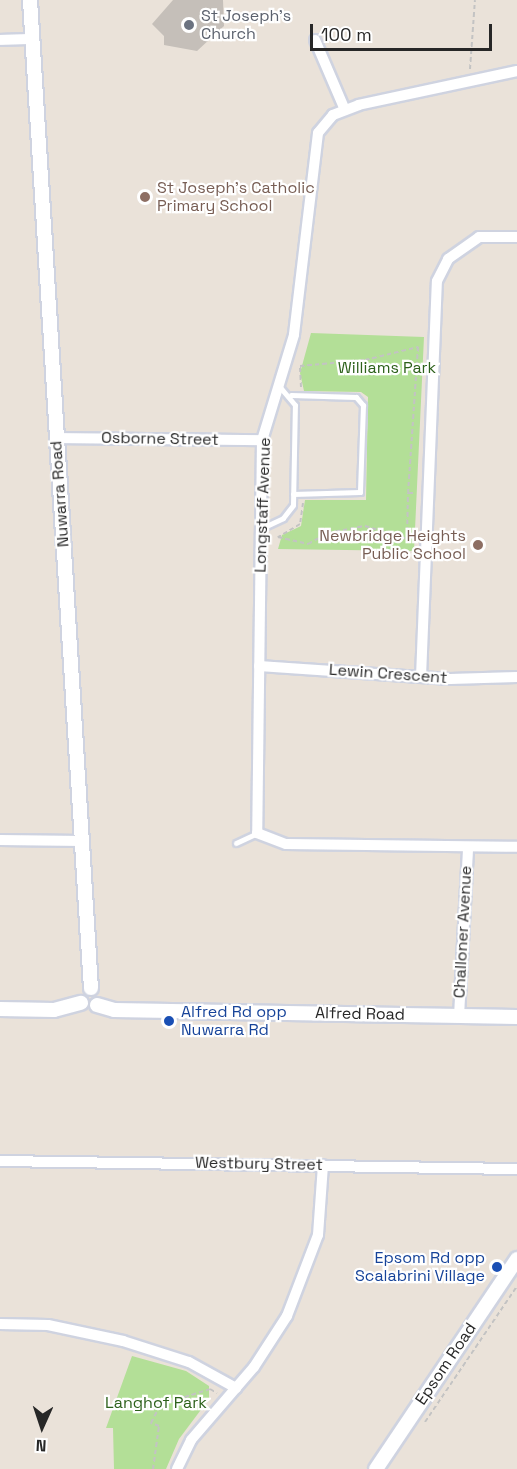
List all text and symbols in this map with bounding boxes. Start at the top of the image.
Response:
place label: St Joseph's Church [201,6,291,44]
scale bar [313,12,494,50]
marker: St Joseph's Church [182,18,196,32]
text: 100 m [321,23,372,46]
place label: St Joseph's Catholic Primary School [157,178,315,216]
marker: St Joseph's Catholic Primary School [138,190,152,204]
park label: Williams Park [338,358,436,378]
street label: Osborne Street [101,428,219,450]
street label: Longstaff Avenue [251,437,275,573]
street label: Nuwarra Road [47,440,73,548]
place label: Newbridge Heights Public School [319,526,466,564]
marker: Newbridge Heights Public School [471,538,485,552]
street label: Lewin Crescent [328,660,448,688]
street label: Challoner Avenue [450,865,476,999]
place label: Alfred Rd opp Nuwarra Rd [181,1002,287,1040]
street label: Alfred Road [315,1004,405,1024]
marker: Alfred Rd opp Nuwarra Rd [162,1014,176,1028]
street label: Westbury Street [195,1153,323,1175]
place label: Epsom Rd opp Scalabrini Village [355,1248,485,1286]
marker: Epsom Rd opp Scalabrini Village [490,1260,504,1274]
street label: Epsom Road [412,1319,480,1409]
park label: Langhof Park [105,1393,207,1413]
north arrow [12,1397,72,1457]
text: N [35,1435,47,1456]

